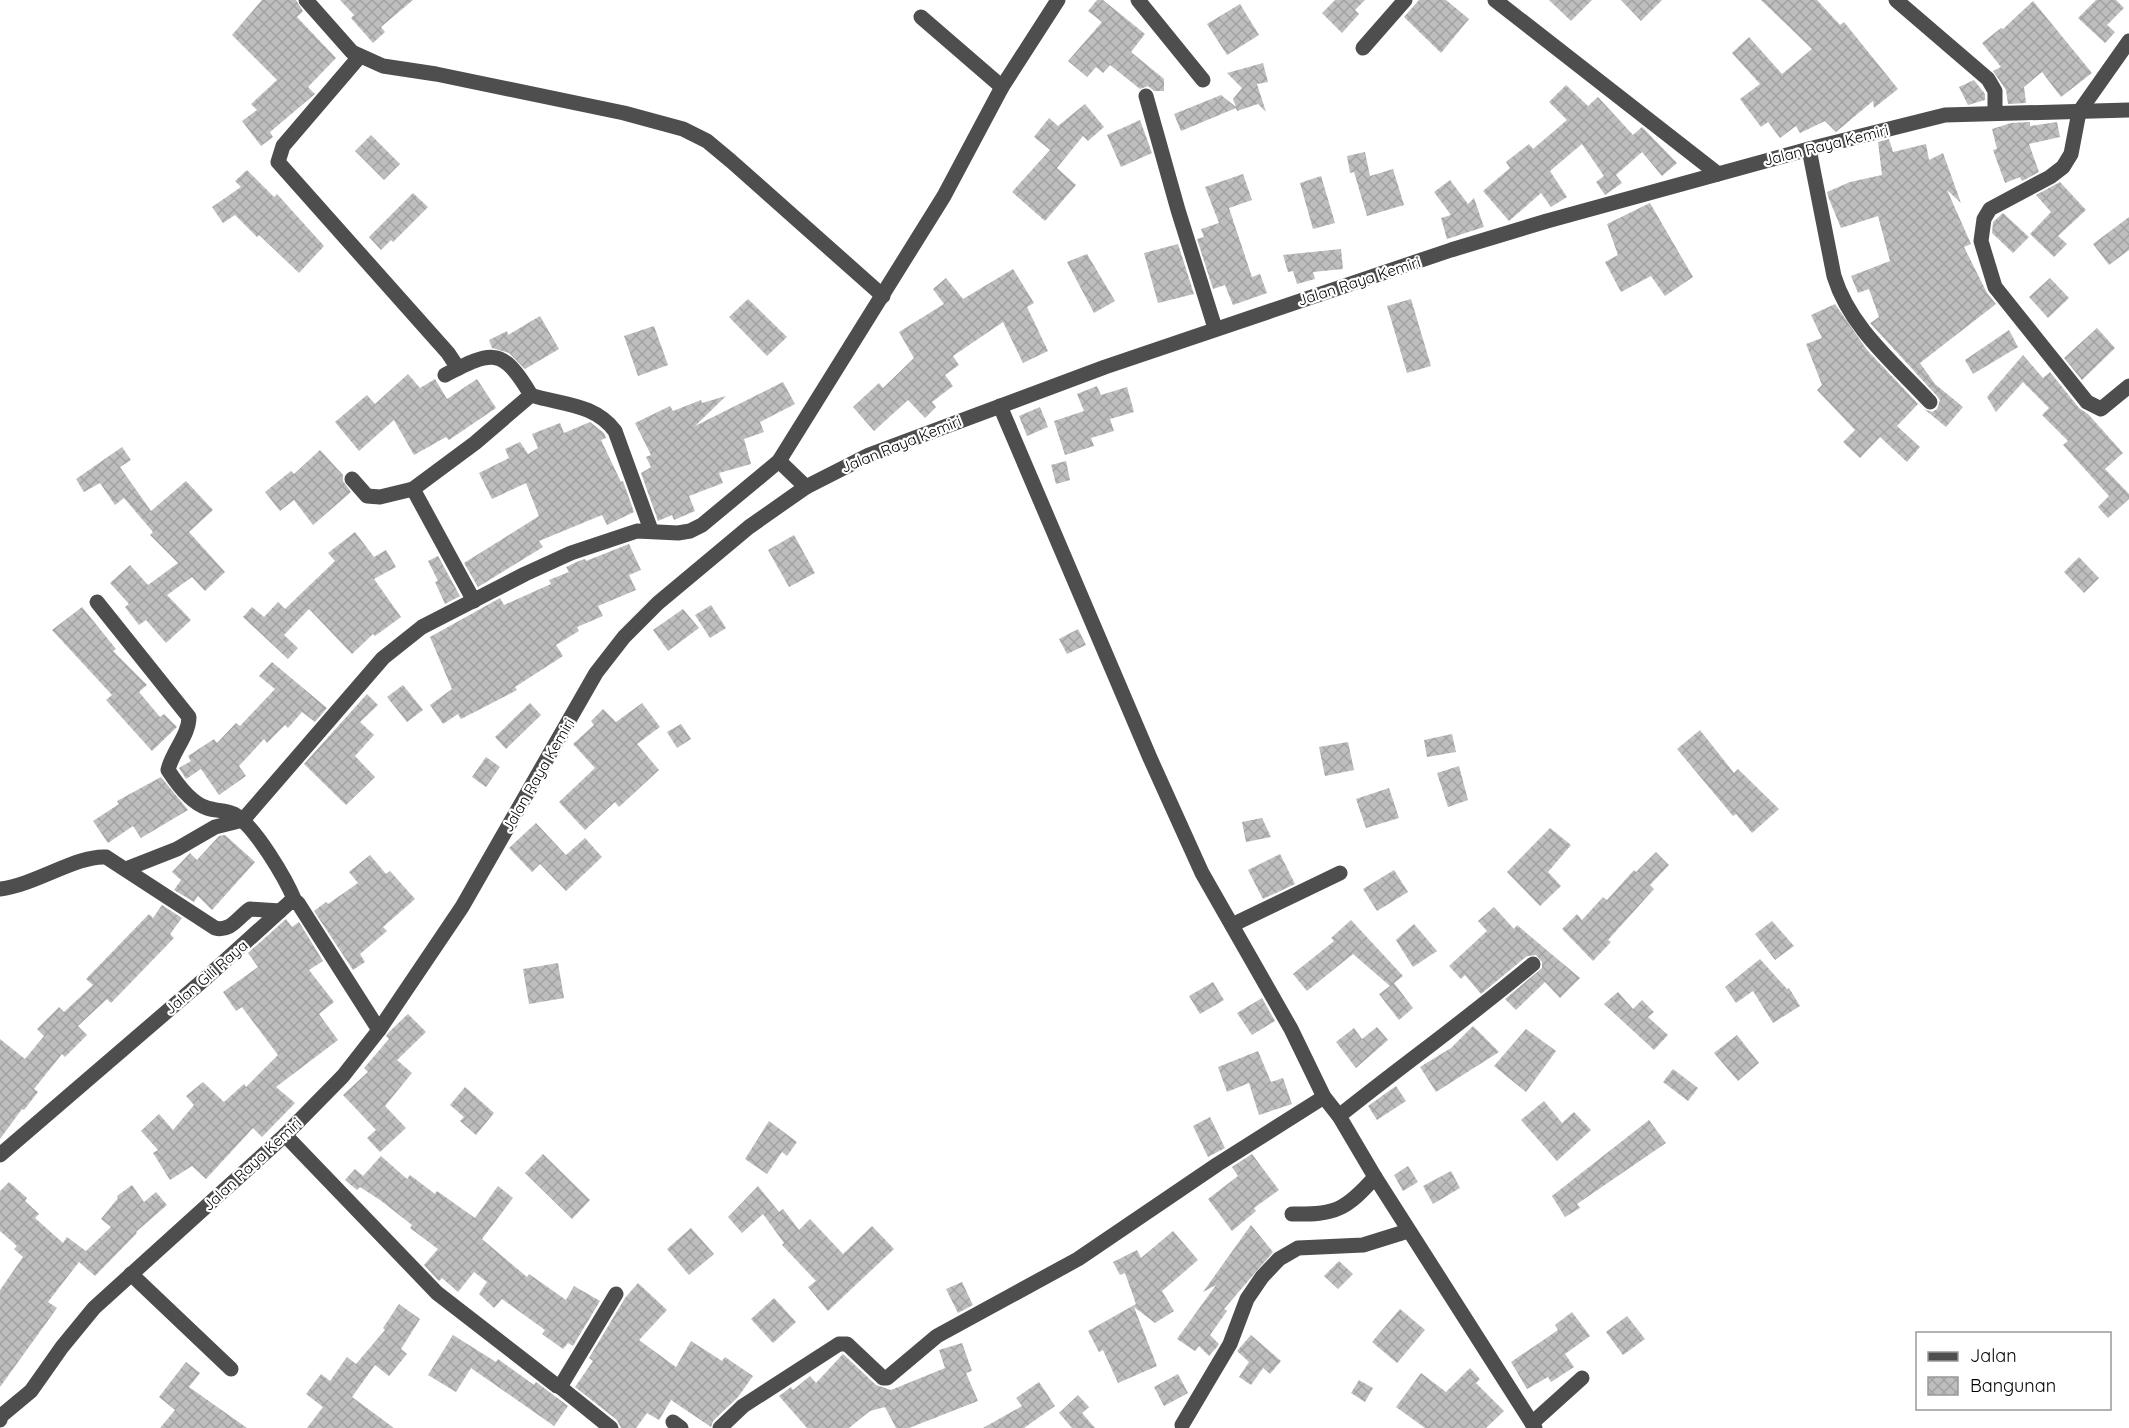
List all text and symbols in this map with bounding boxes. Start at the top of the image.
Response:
street label: Jalan Raya Kemiri [1762,120,1890,170]
street label: Jalan Raya Kemiri [1295,252,1423,310]
street label: Jalan Raya Kemiri [838,411,964,477]
street label: Jalan Raya Kemiri [498,715,578,835]
street label: Jalan Gili Raya [160,936,252,1018]
street label: Jalan Raya Kemiri [199,1113,305,1215]
legend [1916,1332,2111,1410]
text: Jalan [1970,1344,2017,1367]
text: Bangunan [1970,1374,2056,1397]

